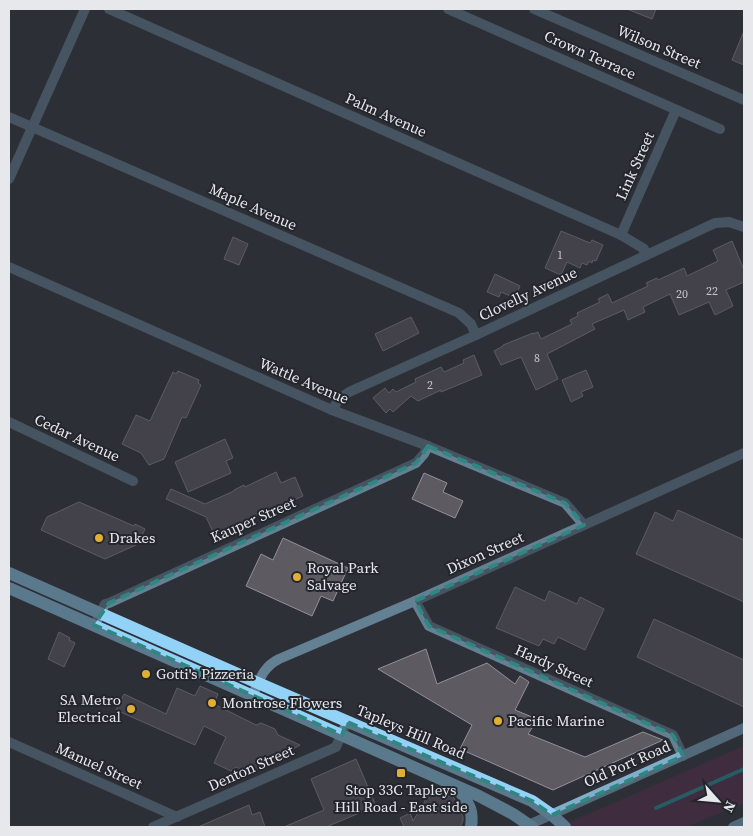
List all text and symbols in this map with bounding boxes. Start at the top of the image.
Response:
street label: Wilson Street [614,19,704,74]
street label: Crown Terrace [541,25,640,84]
street label: Palm Avenue [342,87,431,142]
street label: Link Street [610,128,659,203]
street label: Maple Avenue [206,178,301,235]
house number: 1 [557,247,563,263]
street label: Clovelly Avenue [475,261,581,325]
house number: 22 [706,283,718,299]
house number: 20 [676,286,688,302]
house number: 8 [534,350,540,366]
street label: Wattle Avenue [256,352,353,409]
house number: 2 [427,377,433,393]
street label: Cedar Avenue [31,409,124,467]
street label: Kauper Street [207,491,299,548]
street label: Dixon Street [443,526,527,579]
place label: Drakes [109,527,156,548]
marker: Drakes [93,532,105,544]
place label: Royal Park Salvage [307,557,379,595]
marker: Royal Park Salvage [291,571,303,583]
street label: Hardy Street [512,639,597,692]
place label: Gotti's Pizzeria [156,663,255,684]
marker: Gotti's Pizzeria [140,668,152,680]
place label: SA Metro Electrical [57,689,122,727]
place label: Montrose Flowers [222,692,342,713]
marker: Montrose Flowers [206,697,218,709]
street label: Tapleys Hill Road [353,699,469,764]
marker: SA Metro Electrical [125,703,137,715]
place label: Pacific Marine [508,710,605,731]
marker: Pacific Marine [492,715,504,727]
street label: Old Port Road [580,735,674,792]
street label: Manuel Street [53,737,146,794]
street label: Denton Street [205,739,297,796]
marker: Stop 33C Tapleys Hill Road - East side [395,767,407,779]
north arrow [693,776,743,826]
place label: Stop 33C Tapleys Hill Road - East side [334,779,468,817]
text: N [718,798,741,816]

